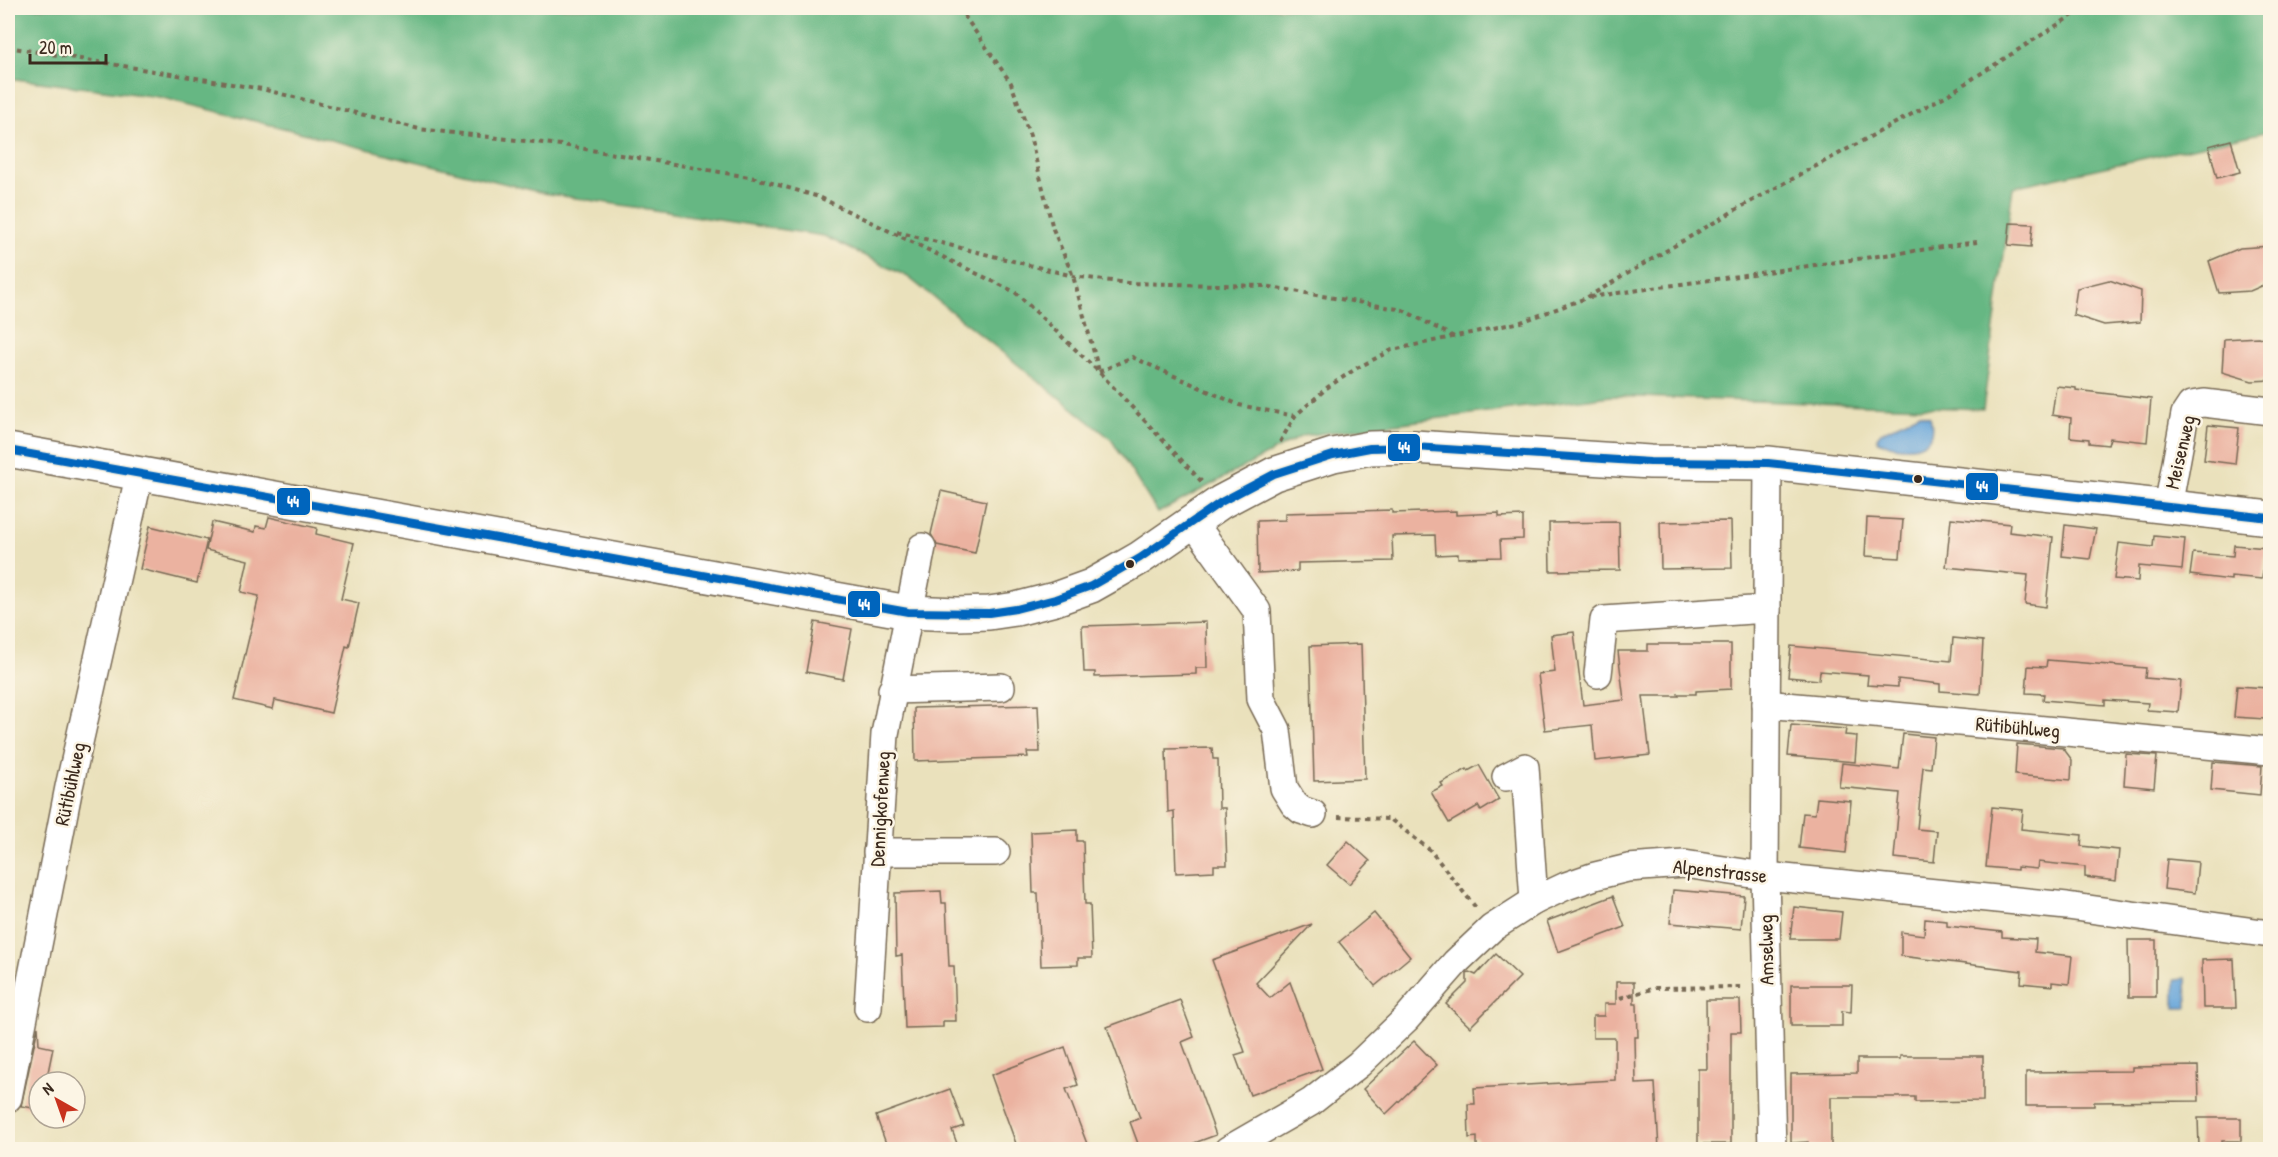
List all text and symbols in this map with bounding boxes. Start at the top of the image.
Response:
scale bar [30,27,106,65]
text: 20 m [39,35,72,60]
street label: Meisenweg [2158,412,2201,492]
line badge: 44 [1387,433,1421,462]
text: 44 [1398,436,1410,458]
line badge: 44 [1965,472,1999,501]
unlabelled marker [1912,473,1924,485]
text: 44 [1976,475,1988,497]
line badge: 44 [276,487,311,516]
text: 44 [287,490,299,512]
unlabelled marker [1124,558,1136,570]
line badge: 44 [847,590,881,618]
text: 44 [858,593,870,615]
street label: Rütibühlweg [1975,709,2061,744]
street label: Rütibühlweg [48,740,92,828]
street label: Dennigkofenweg [863,750,896,867]
street label: Alpenstrasse [1672,852,1768,889]
street label: Amselweg [1751,914,1780,985]
north arrow [27,1070,87,1130]
text: N [37,1077,58,1100]

